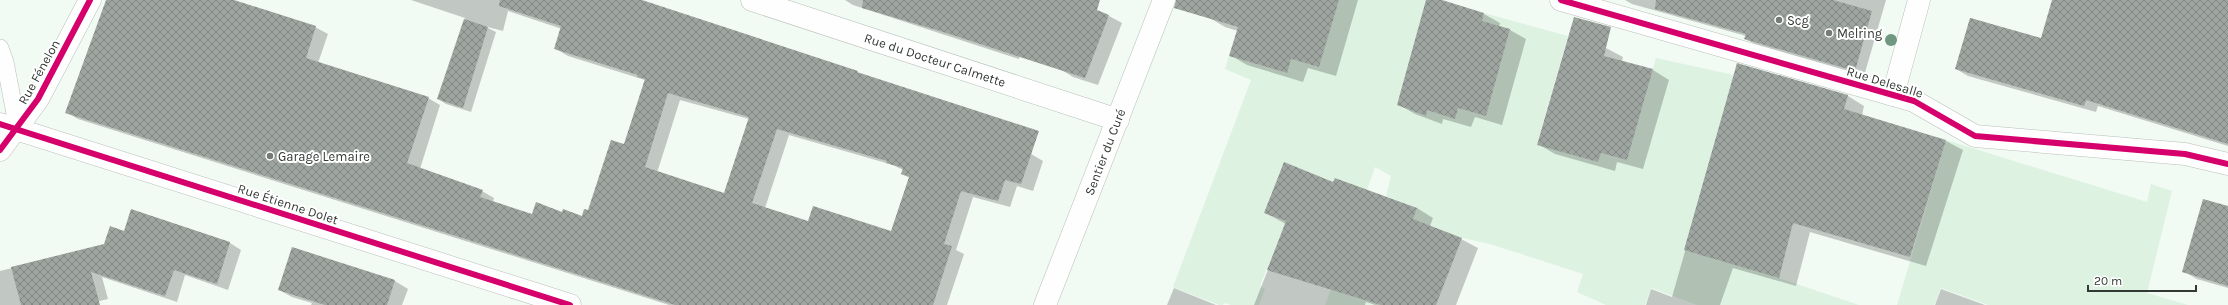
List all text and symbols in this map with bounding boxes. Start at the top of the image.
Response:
place label: Scg [1787,13,1810,28]
marker: Scg [1774,15,1784,25]
place label: Melring [1837,26,1883,41]
marker: Melring [1824,28,1834,38]
street label: Rue du Docteur Calmette [862,30,1008,90]
street label: Rue Fénelon [15,37,63,107]
street label: Rue Delesalle [1845,63,1925,101]
street label: Sentier du Curé [1082,106,1129,197]
place label: Garage Lemaire [278,149,370,164]
marker: Garage Lemaire [265,151,275,161]
street label: Rue Étienne Dolet [236,179,341,227]
scale bar [2088,267,2196,293]
text: 20 m [2094,274,2122,288]

